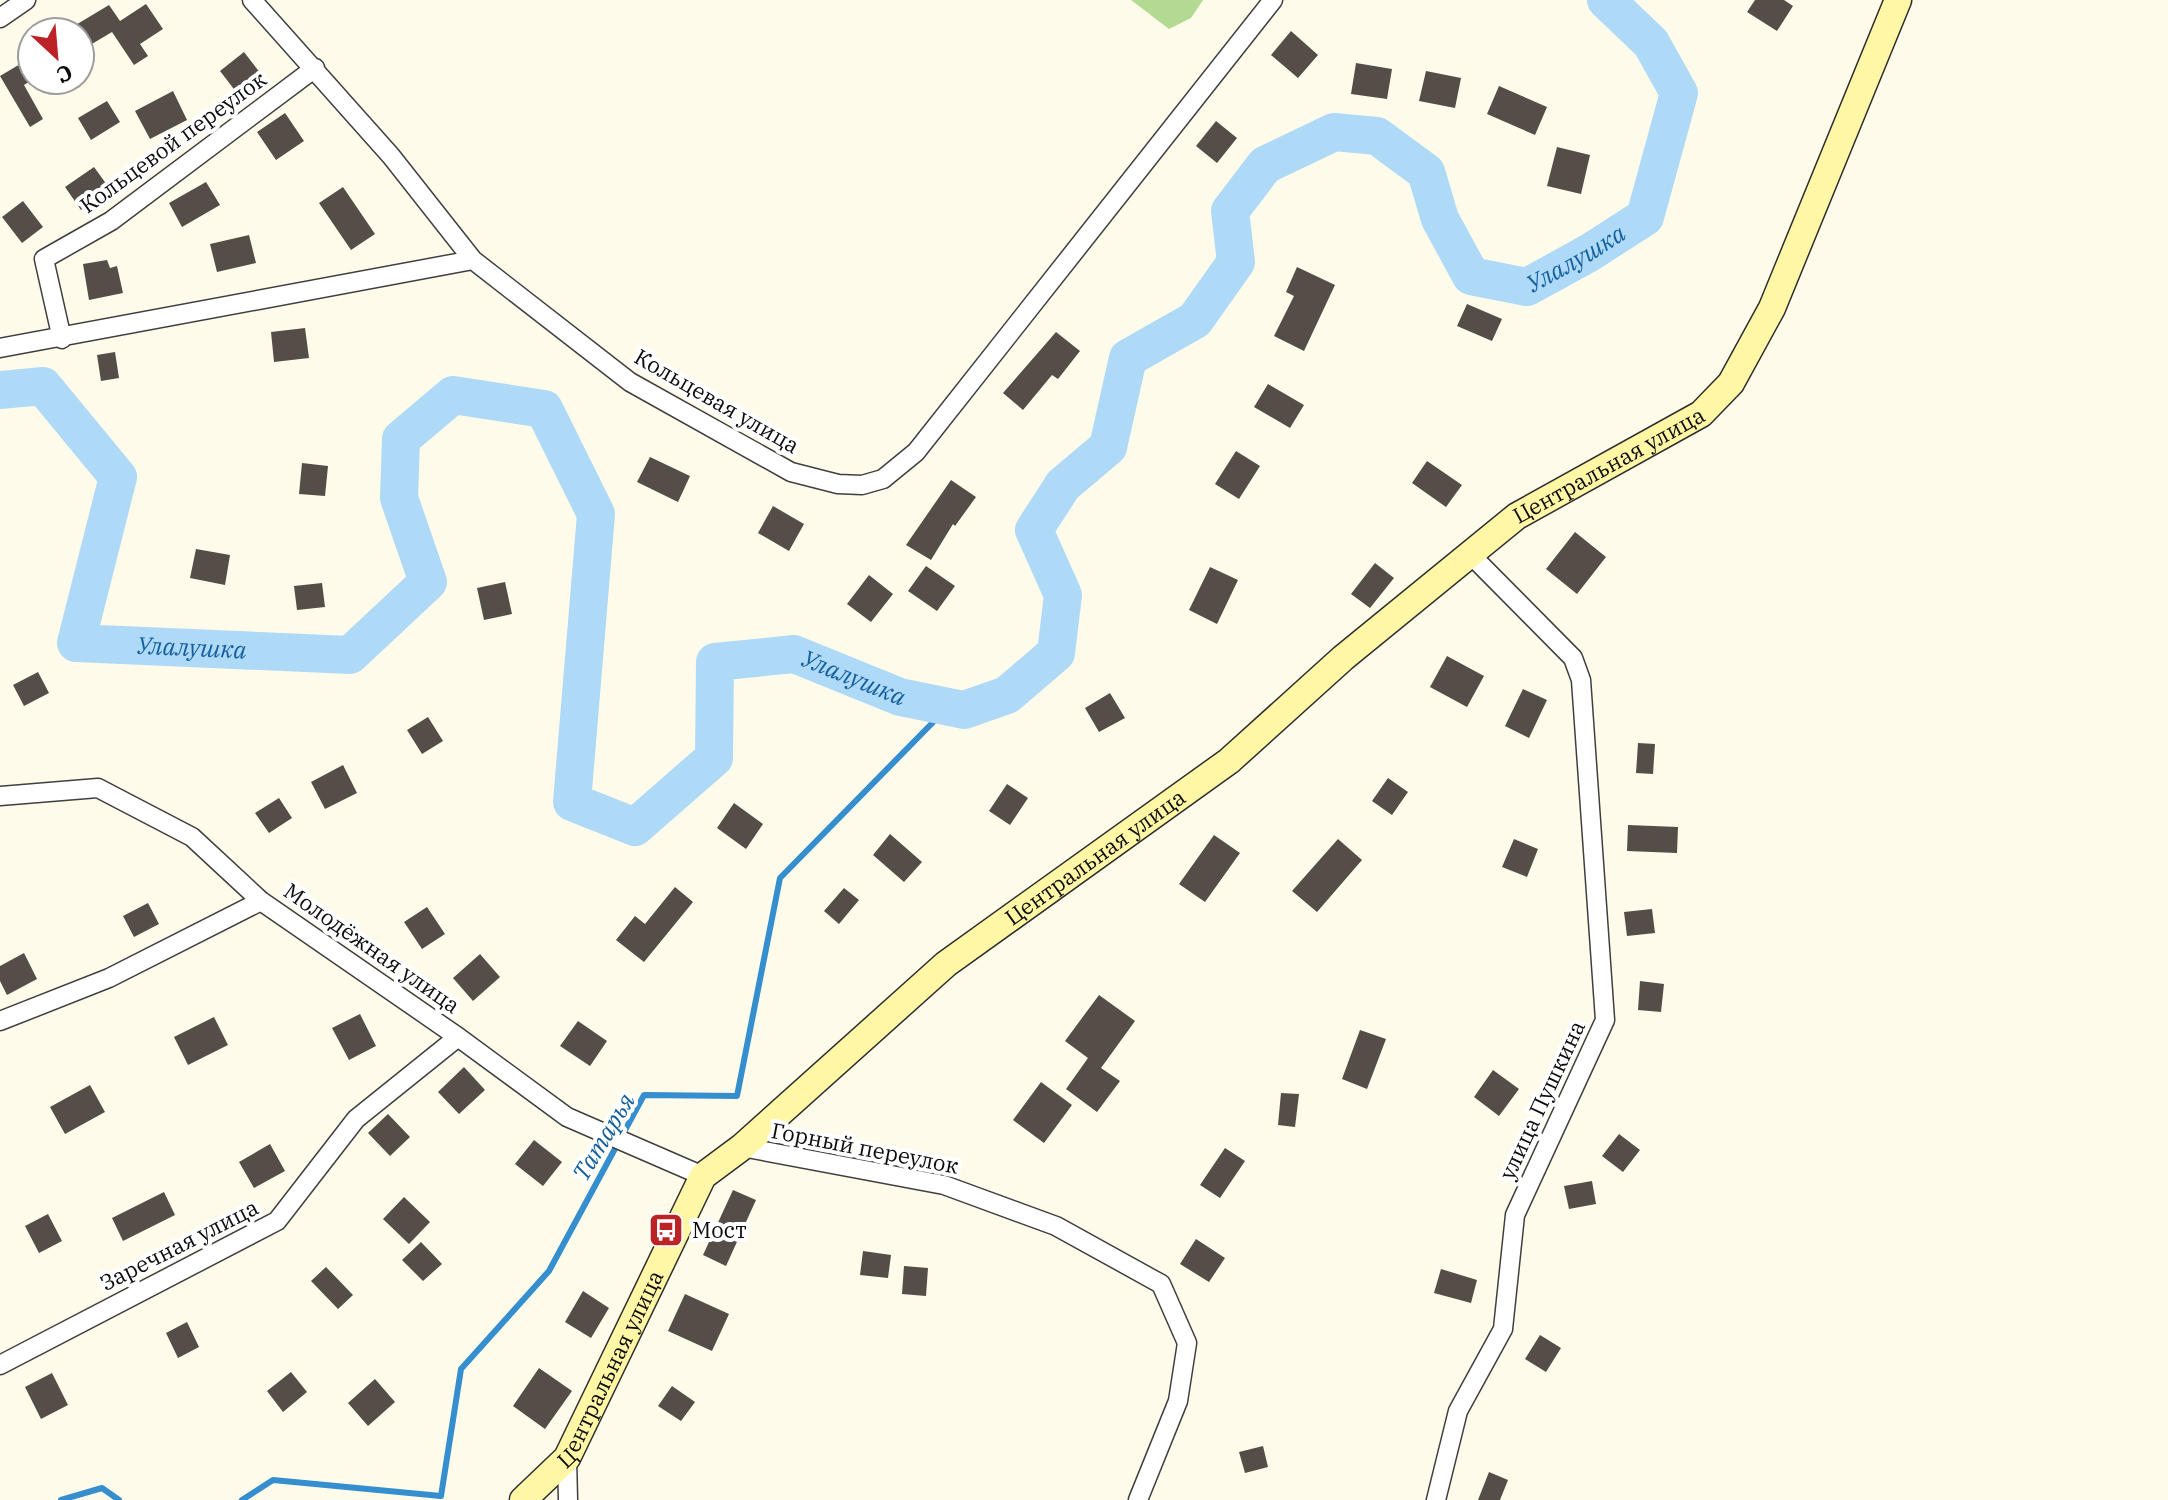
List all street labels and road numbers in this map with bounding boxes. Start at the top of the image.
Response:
street label: Кольцевой переулок [74,64,272,219]
street label: Кольцевая улица [630,342,805,460]
street label: Центральная улица [1507,400,1710,530]
street label: Центральная улица [999,782,1191,931]
street label: Молодёжная улица [278,876,466,1019]
street label: улица Пушкина [1492,1016,1591,1184]
street label: Горный переулок [769,1115,961,1180]
street label: Заречная улица [95,1192,263,1297]
street label: Центральная улица [550,1265,669,1474]

